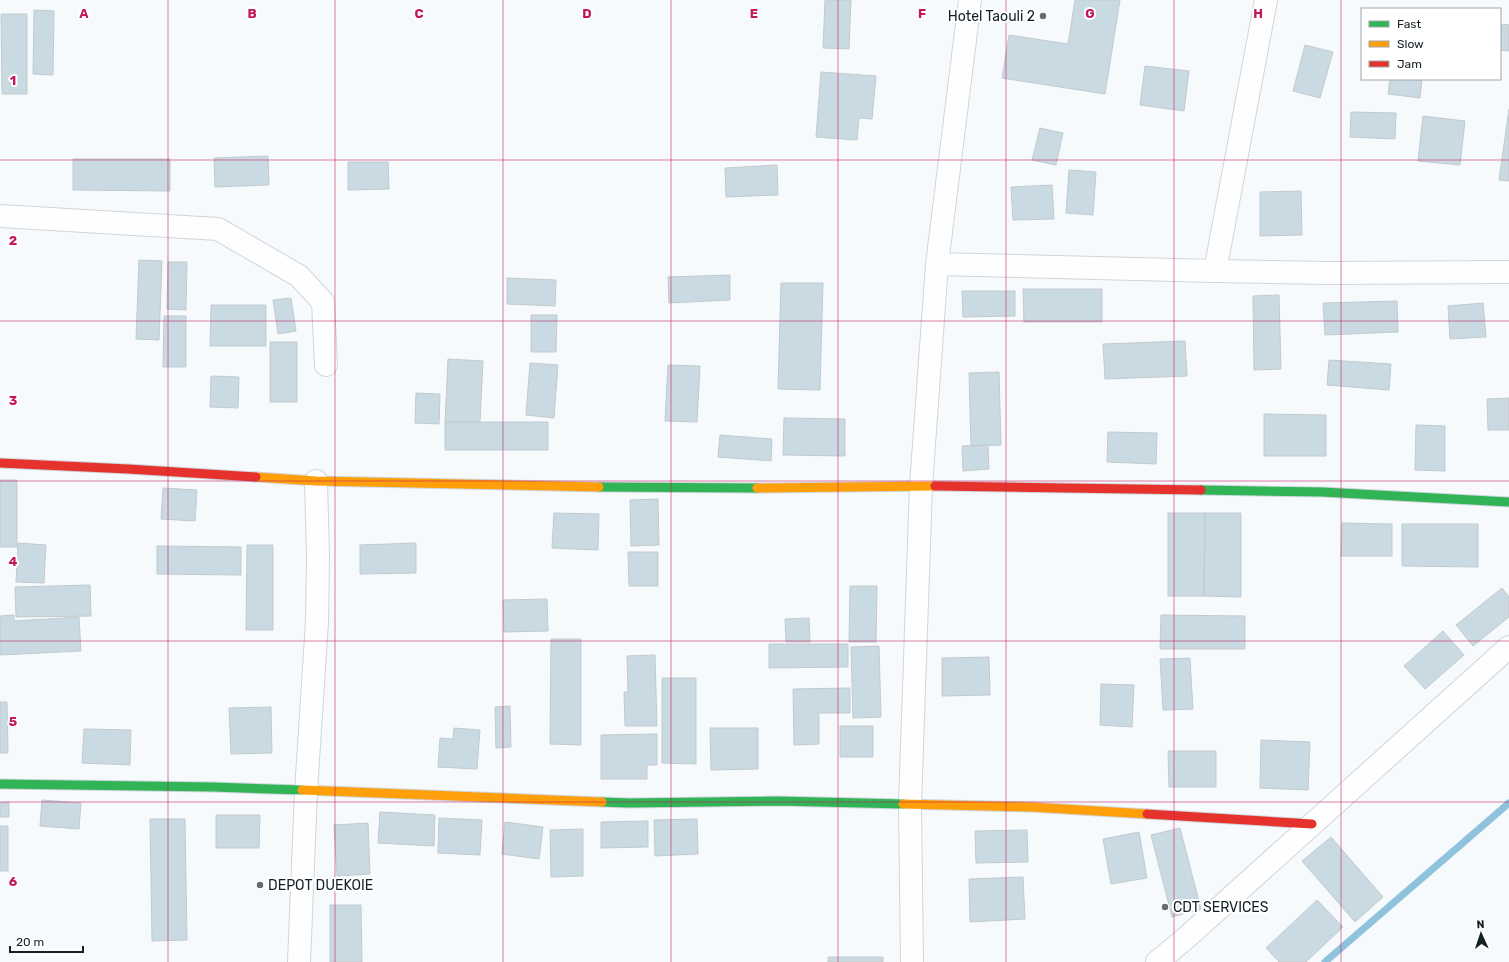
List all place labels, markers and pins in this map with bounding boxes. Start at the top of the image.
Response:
place label: Hotel Taouli 2 [948,8,1035,25]
marker: Hotel Taouli 2 [1038,11,1048,21]
place label: DEPOT DUEKOIE [268,877,373,894]
marker: DEPOT DUEKOIE [255,880,265,890]
place label: CDT SERVICES [1173,899,1269,916]
marker: CDT SERVICES [1160,902,1170,912]

